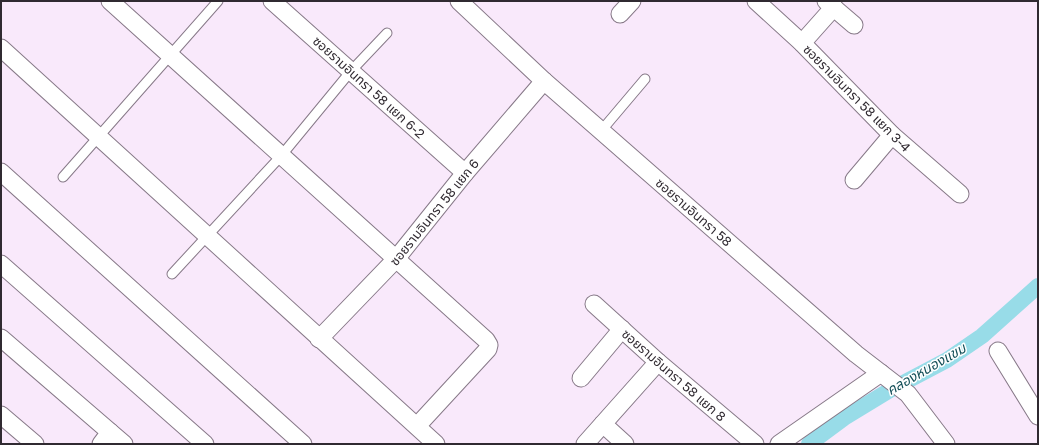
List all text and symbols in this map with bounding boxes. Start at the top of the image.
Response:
street label: ซอยรามอินทรา 58 แยก 6-2 [310,33,428,141]
street label: ซอยรามอินทรา 58 แยก 3-4 [800,41,914,155]
street label: ซอยรามอินทรา 58 แยก 6 [386,155,482,269]
street label: ซอยรามอินทรา 58 [653,175,735,249]
street label: ซอยรามอินทรา 58 แยก 8 [619,325,729,425]
water label: คลองหนองแขม [883,338,970,398]

